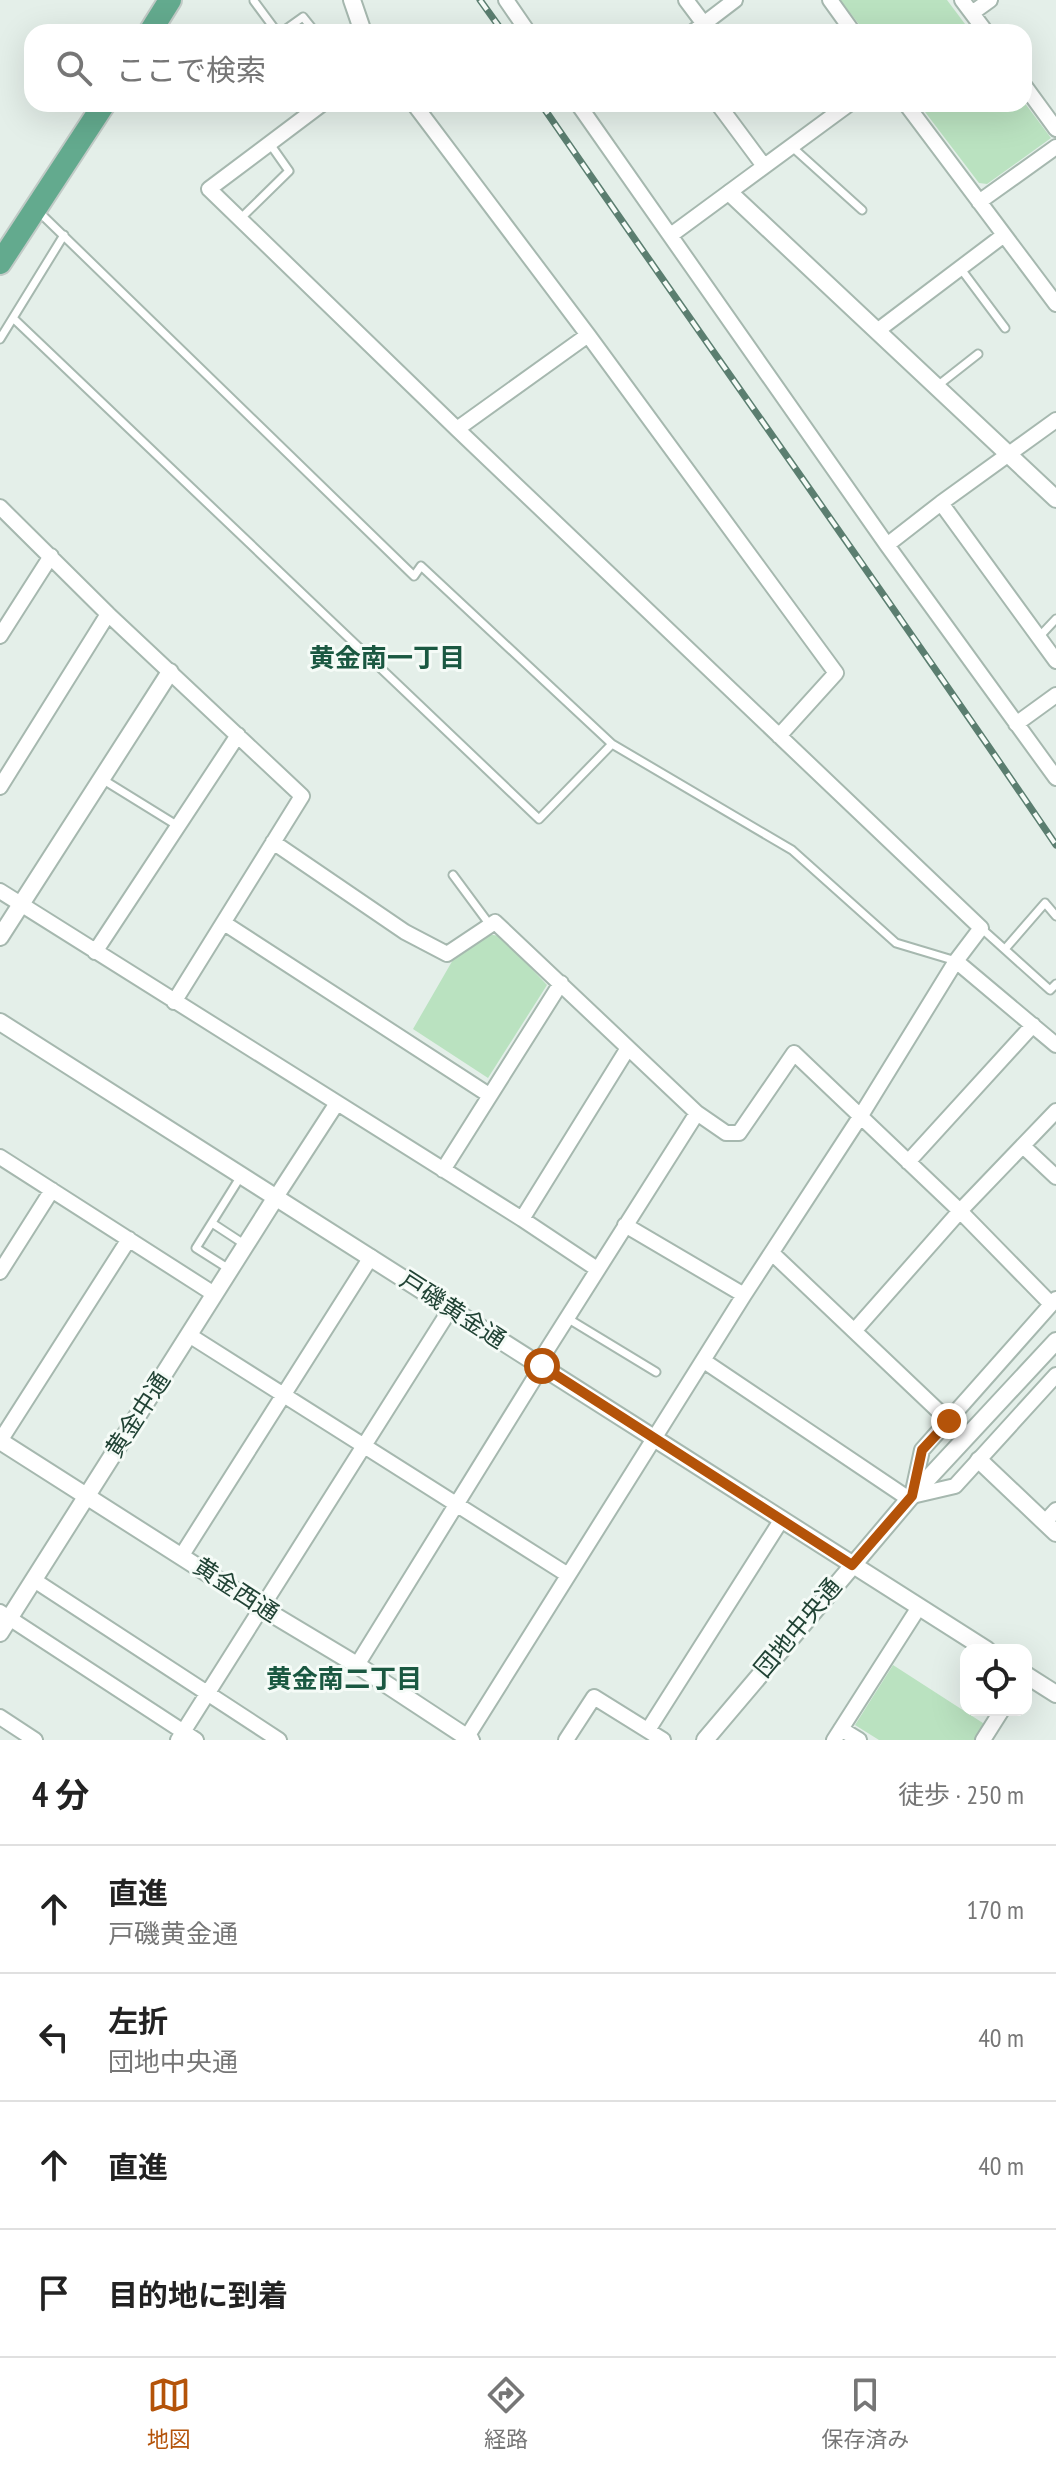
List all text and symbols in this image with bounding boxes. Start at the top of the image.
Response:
search box [24,24,1032,112]
icon: search [52,46,96,90]
text: ここで検索 [116,50,266,89]
district label: 黄金南一丁目 [309,641,465,674]
street label: 戸磯黄金通 [395,1264,512,1355]
route start [524,1348,560,1384]
street label: 黄金中通 [98,1366,177,1463]
route end [931,1403,967,1439]
street label: 黄金西通 [188,1550,285,1629]
street label: 団地中央通 [747,1572,848,1684]
map controls [960,1644,1032,1716]
button: locate [960,1644,1032,1716]
district label: 黄金南二丁目 [266,1662,422,1695]
text: 4 分 [32,1772,89,1816]
text: 徒歩 · 250 m [898,1778,1024,1811]
text: 直進 [108,1873,168,1912]
icon: ahead [32,1887,76,1931]
text: 170 m [966,1893,1024,1926]
text: 戸磯黄金通 [108,1917,238,1950]
text: 左折 [108,2001,168,2040]
icon: left [32,2015,76,2059]
text: 40 m [978,2021,1024,2054]
text: 団地中央通 [108,2045,238,2078]
icon: ahead [32,2143,76,2187]
text: 直進 [108,2147,168,2186]
text: 40 m [978,2149,1024,2182]
icon: arrive [32,2271,76,2315]
text: 目的地に到着 [108,2275,288,2314]
tab: 地図 [147,2373,191,2453]
tab: 経路 [484,2373,528,2453]
tab: 保存済み [821,2373,909,2453]

